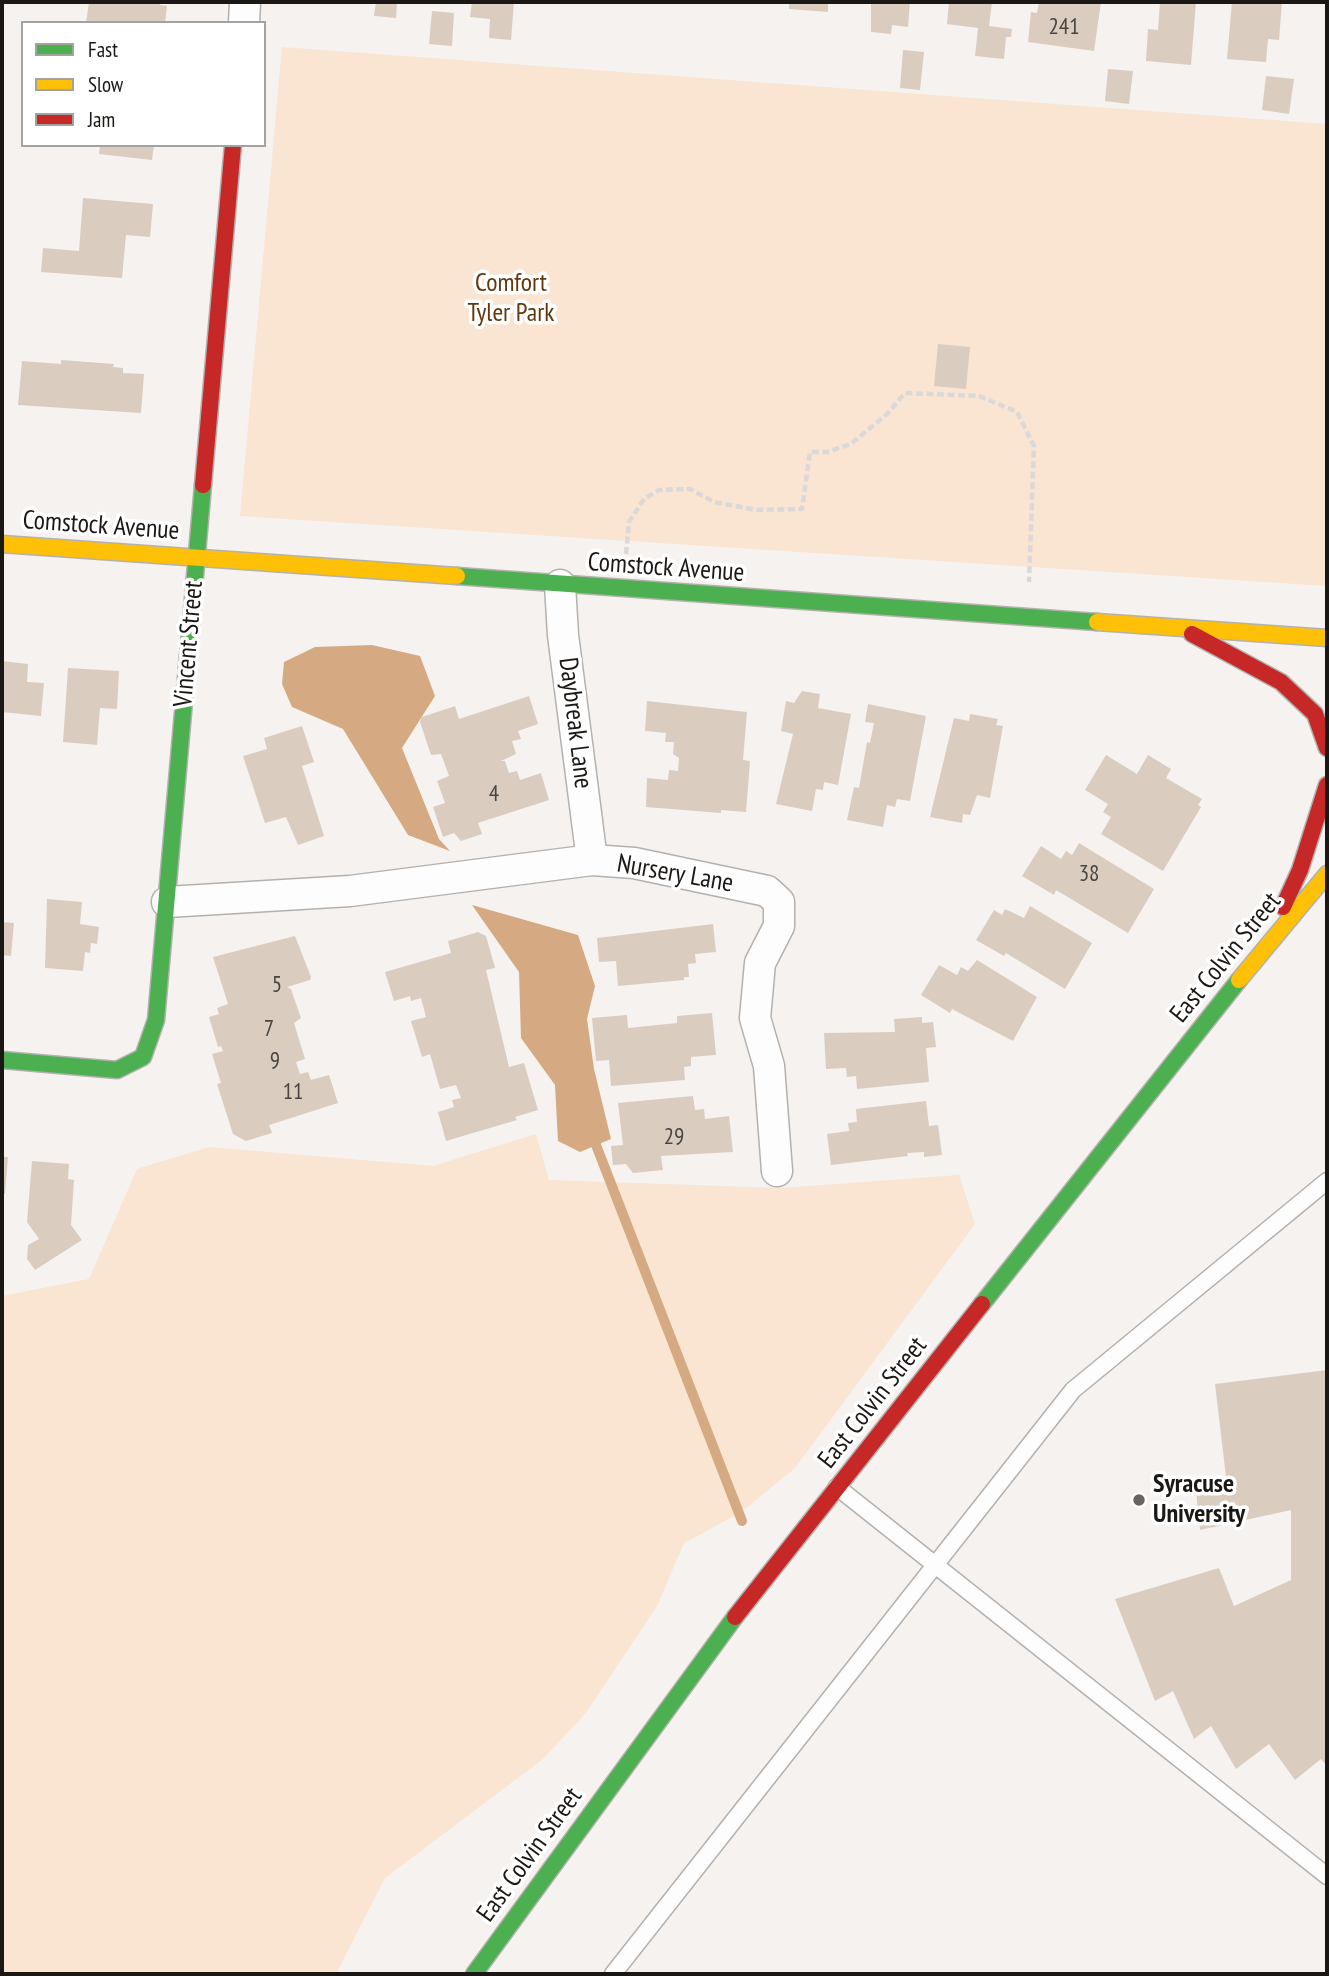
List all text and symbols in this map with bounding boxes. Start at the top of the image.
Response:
house number: 241 [1048,13,1080,41]
legend [21,21,266,147]
text: Fast [88,36,118,63]
text: Slow [88,71,123,98]
text: Jam [88,106,115,133]
park label: Comfort Tyler Park [468,268,554,330]
street label: Comstock Avenue [22,505,180,547]
street label: Comstock Avenue [587,547,745,589]
street label: Vincent Street [168,580,210,708]
street label: Daybreak Lane [551,656,599,790]
house number: 4 [489,780,499,808]
street label: Nursery Lane [615,848,735,900]
house number: 38 [1079,860,1099,888]
street label: East Colvin Street [1164,887,1288,1029]
house number: 5 [272,971,282,999]
house number: 7 [264,1015,274,1043]
house number: 9 [270,1047,280,1075]
house number: 11 [283,1078,303,1106]
house number: 29 [664,1123,684,1151]
street label: East Colvin Street [812,1331,934,1475]
place label: Syracuse University [1153,1469,1245,1530]
marker: Syracuse University [1131,1492,1147,1508]
street label: East Colvin Street [471,1782,589,1928]

